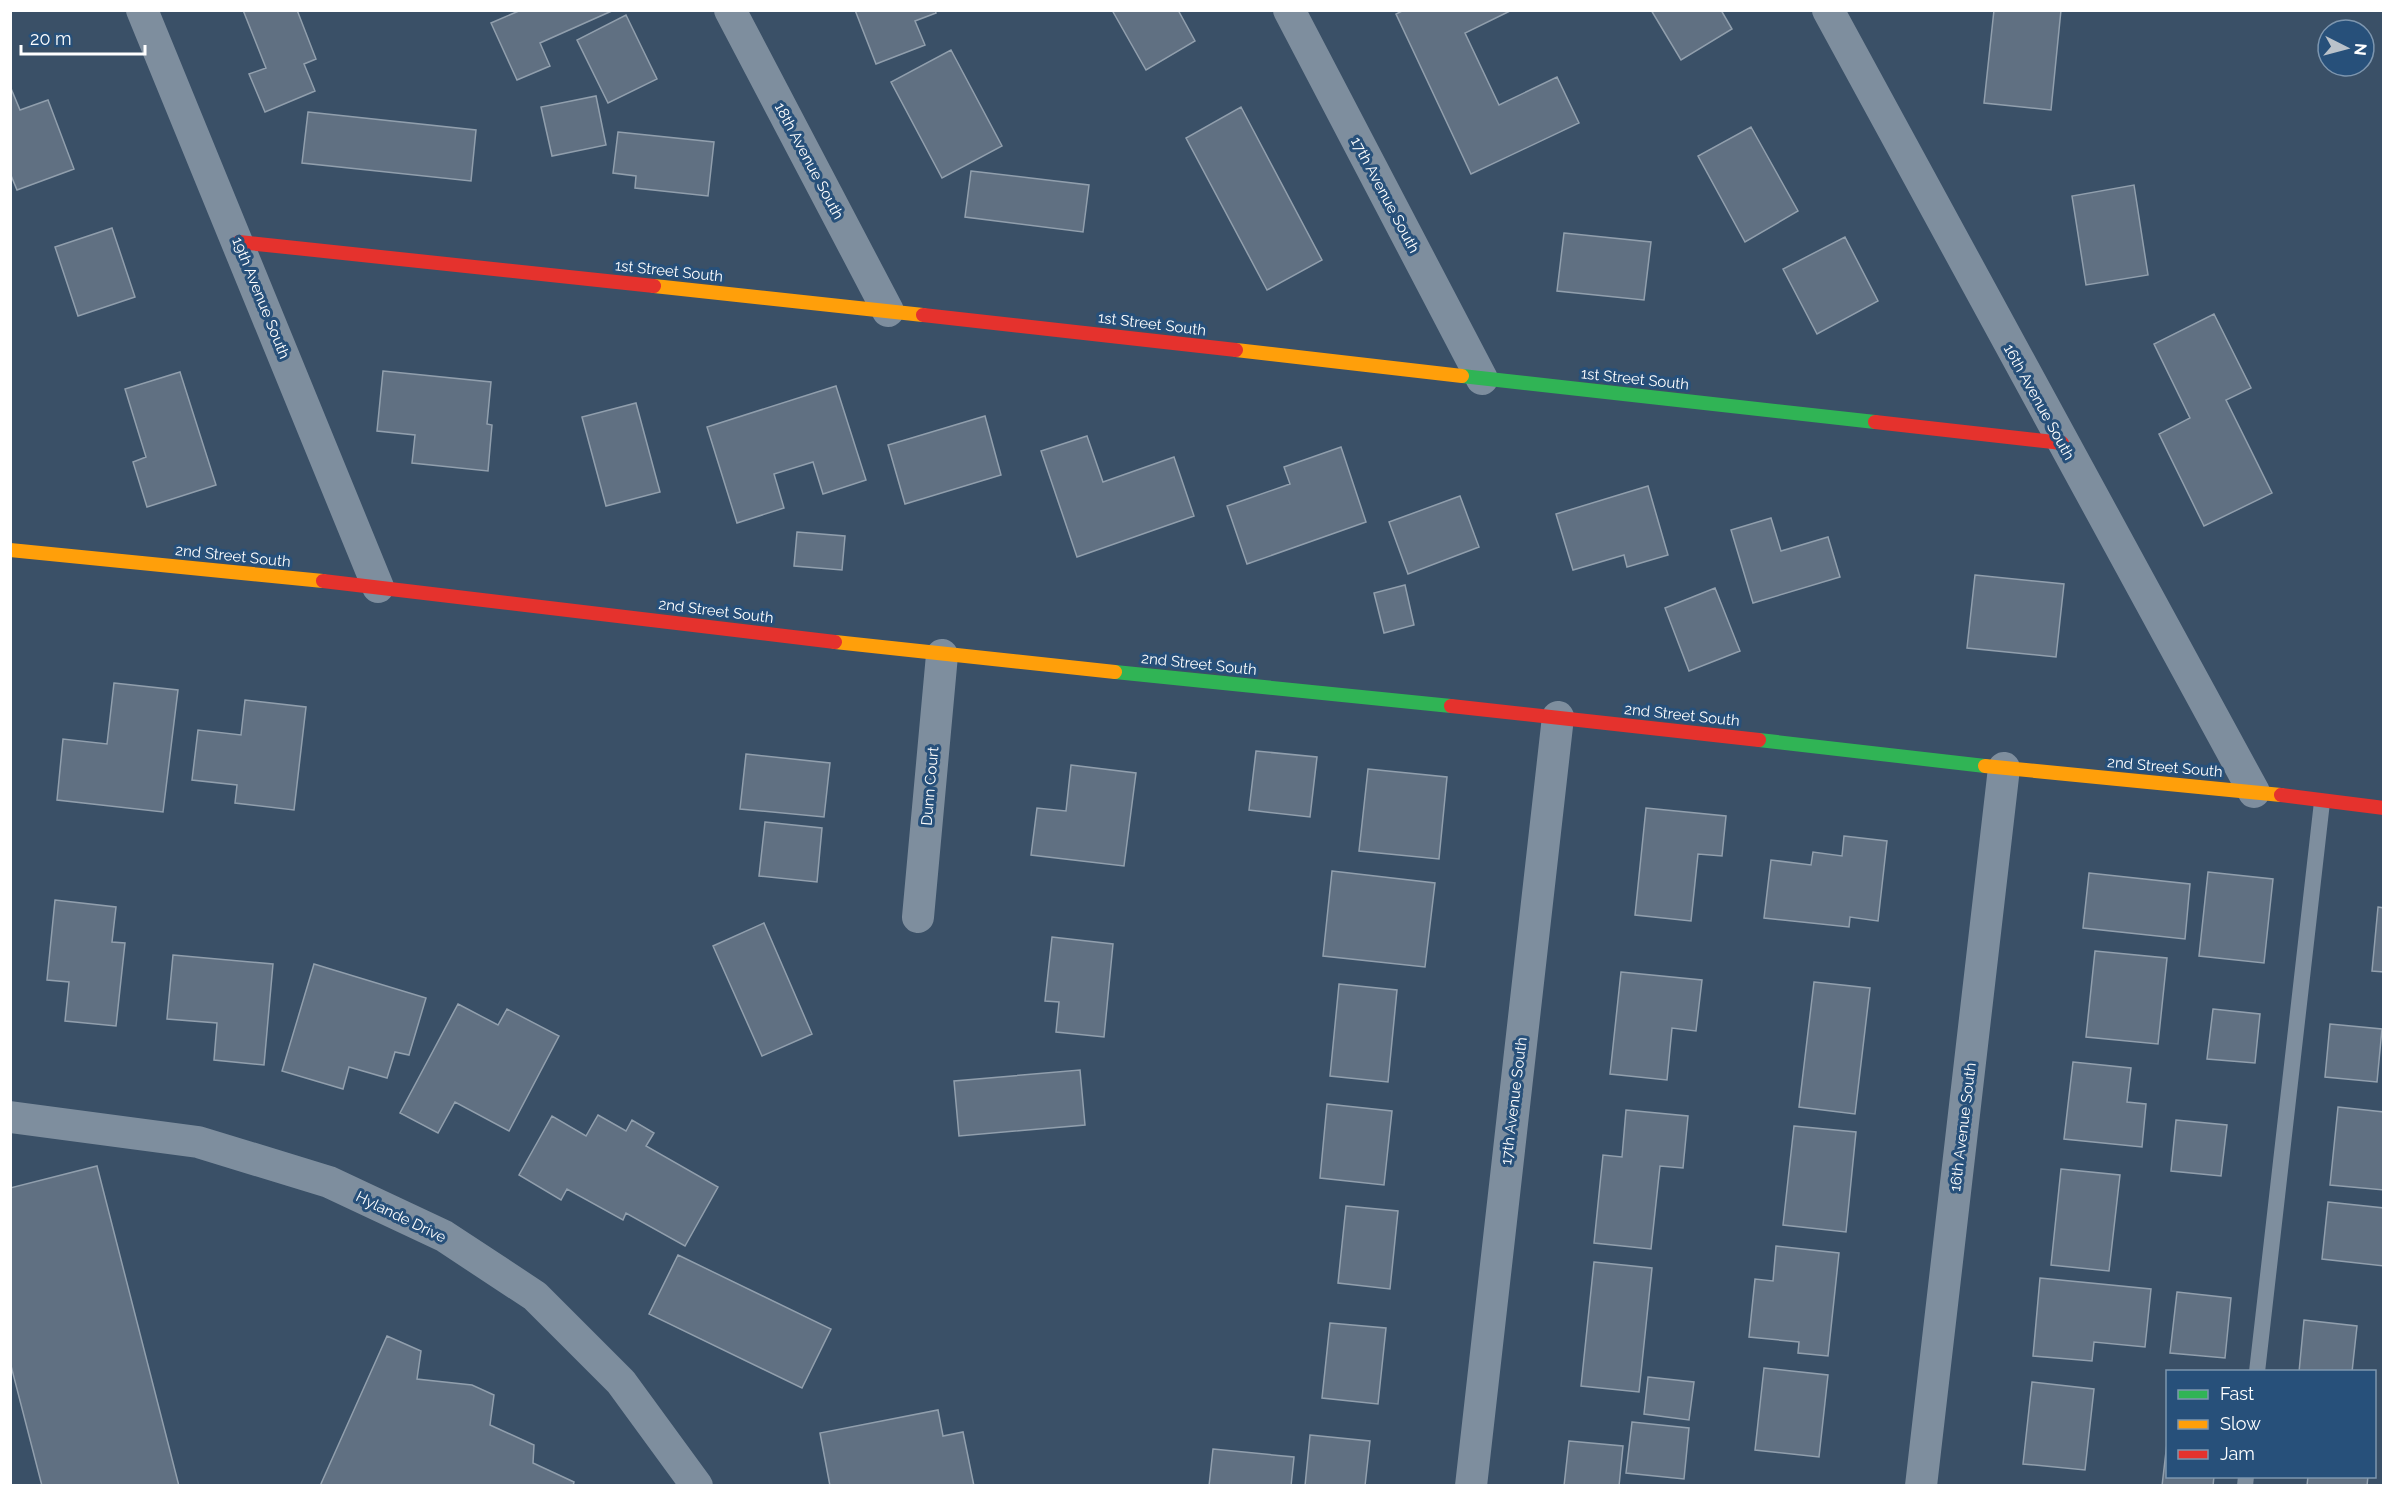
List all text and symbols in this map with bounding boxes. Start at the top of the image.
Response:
scale bar [21,18,146,56]
north arrow [2316,18,2376,78]
text: 20 m [30,28,72,49]
text: N [2350,42,2371,57]
street label: 18th Avenue South [771,100,847,222]
street label: 17th Avenue South [1347,134,1423,256]
street label: 19th Avenue South [228,235,294,361]
street label: 1st Street South [614,256,724,286]
street label: 1st Street South [1097,308,1207,340]
street label: 16th Avenue South [2000,341,2078,463]
street label: 1st Street South [1580,364,1690,394]
street label: 2nd Street South [174,541,292,571]
street label: 2nd Street South [657,595,775,627]
street label: 2nd Street South [1140,649,1258,679]
street label: 2nd Street South [1623,700,1741,730]
street label: Dunn Court [918,746,942,826]
street label: 2nd Street South [2107,753,2223,781]
street label: 17th Avenue South [1497,1036,1531,1166]
street label: 16th Avenue South [1946,1061,1980,1193]
street label: Hylande Drive [353,1187,449,1247]
legend [2166,1370,2376,1478]
text: Fast [2220,1383,2254,1404]
text: Slow [2220,1413,2261,1434]
text: Jam [2220,1443,2255,1464]

